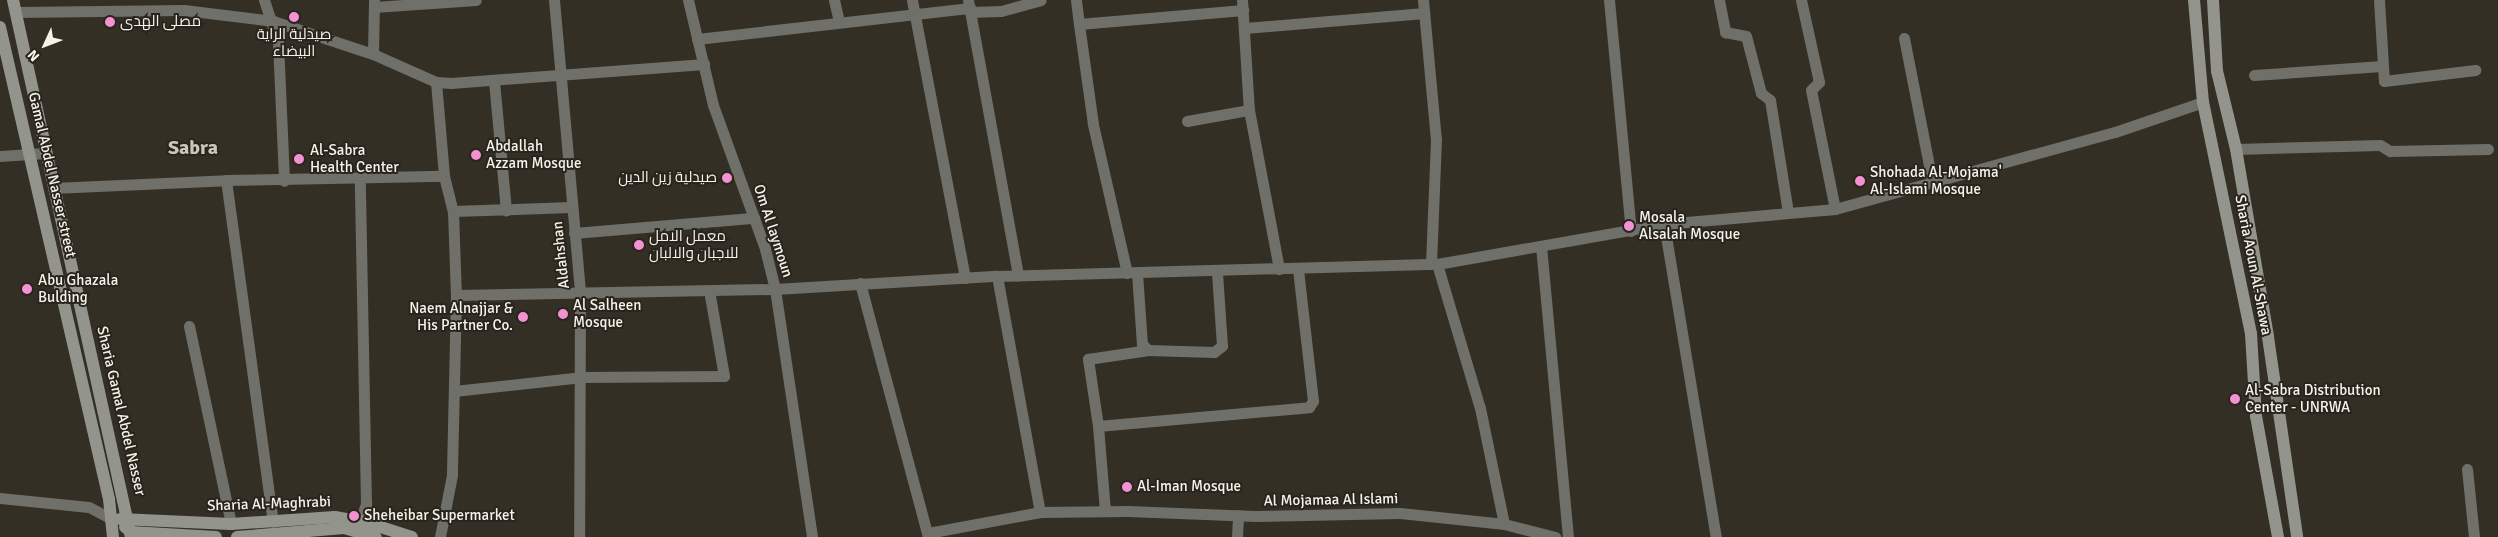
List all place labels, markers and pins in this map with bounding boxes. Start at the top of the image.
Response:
marker: صيدلية الراية البيضاء [288,11,300,23]
place label: مصلى الهدى [120,13,201,31]
marker: مصلى الهدى [104,16,116,28]
place label: صيدلية الراية البيضاء [257,25,331,60]
place label: Abdallah Azzam Mosque [486,137,582,172]
place label: Al-Sabra Health Center [310,141,399,176]
marker: Abdallah Azzam Mosque [470,149,482,161]
marker: Al-Sabra Health Center [292,152,306,166]
place label: Shohada Al-Mojama' Al-Islami Mosque [1870,163,2002,198]
place label: صيدلية زين الدين [618,169,717,187]
marker: صيدلية زين الدين [721,172,733,184]
marker: Shohada Al-Mojama' Al-Islami Mosque [1854,175,1866,187]
place label: Mosala Alsalah Mosque [1639,208,1740,243]
marker: Mosala Alsalah Mosque [1623,220,1635,232]
place label: معمل الامل للاجبان والالبان [649,227,738,262]
marker: معمل الامل للاجبان والالبان [633,239,645,251]
place label: Abu Ghazala Bulding [38,271,118,306]
marker: Abu Ghazala Bulding [20,282,34,296]
place label: Al Salheen Mosque [573,296,641,331]
place label: Naem Alnajjar & His Partner Co. [409,299,513,334]
marker: Al Salheen Mosque [557,308,569,320]
marker: Naem Alnajjar & His Partner Co. [517,311,529,323]
place label: Al-Sabra Distribution Center - UNRWA [2245,381,2381,416]
marker: Al-Sabra Distribution Center - UNRWA [2229,393,2241,405]
place label: Al-Iman Mosque [1137,478,1241,496]
marker: Al-Iman Mosque [1121,481,1133,493]
place label: Sheheibar Supermarket [364,507,515,525]
marker: Sheheibar Supermarket [348,510,360,522]

